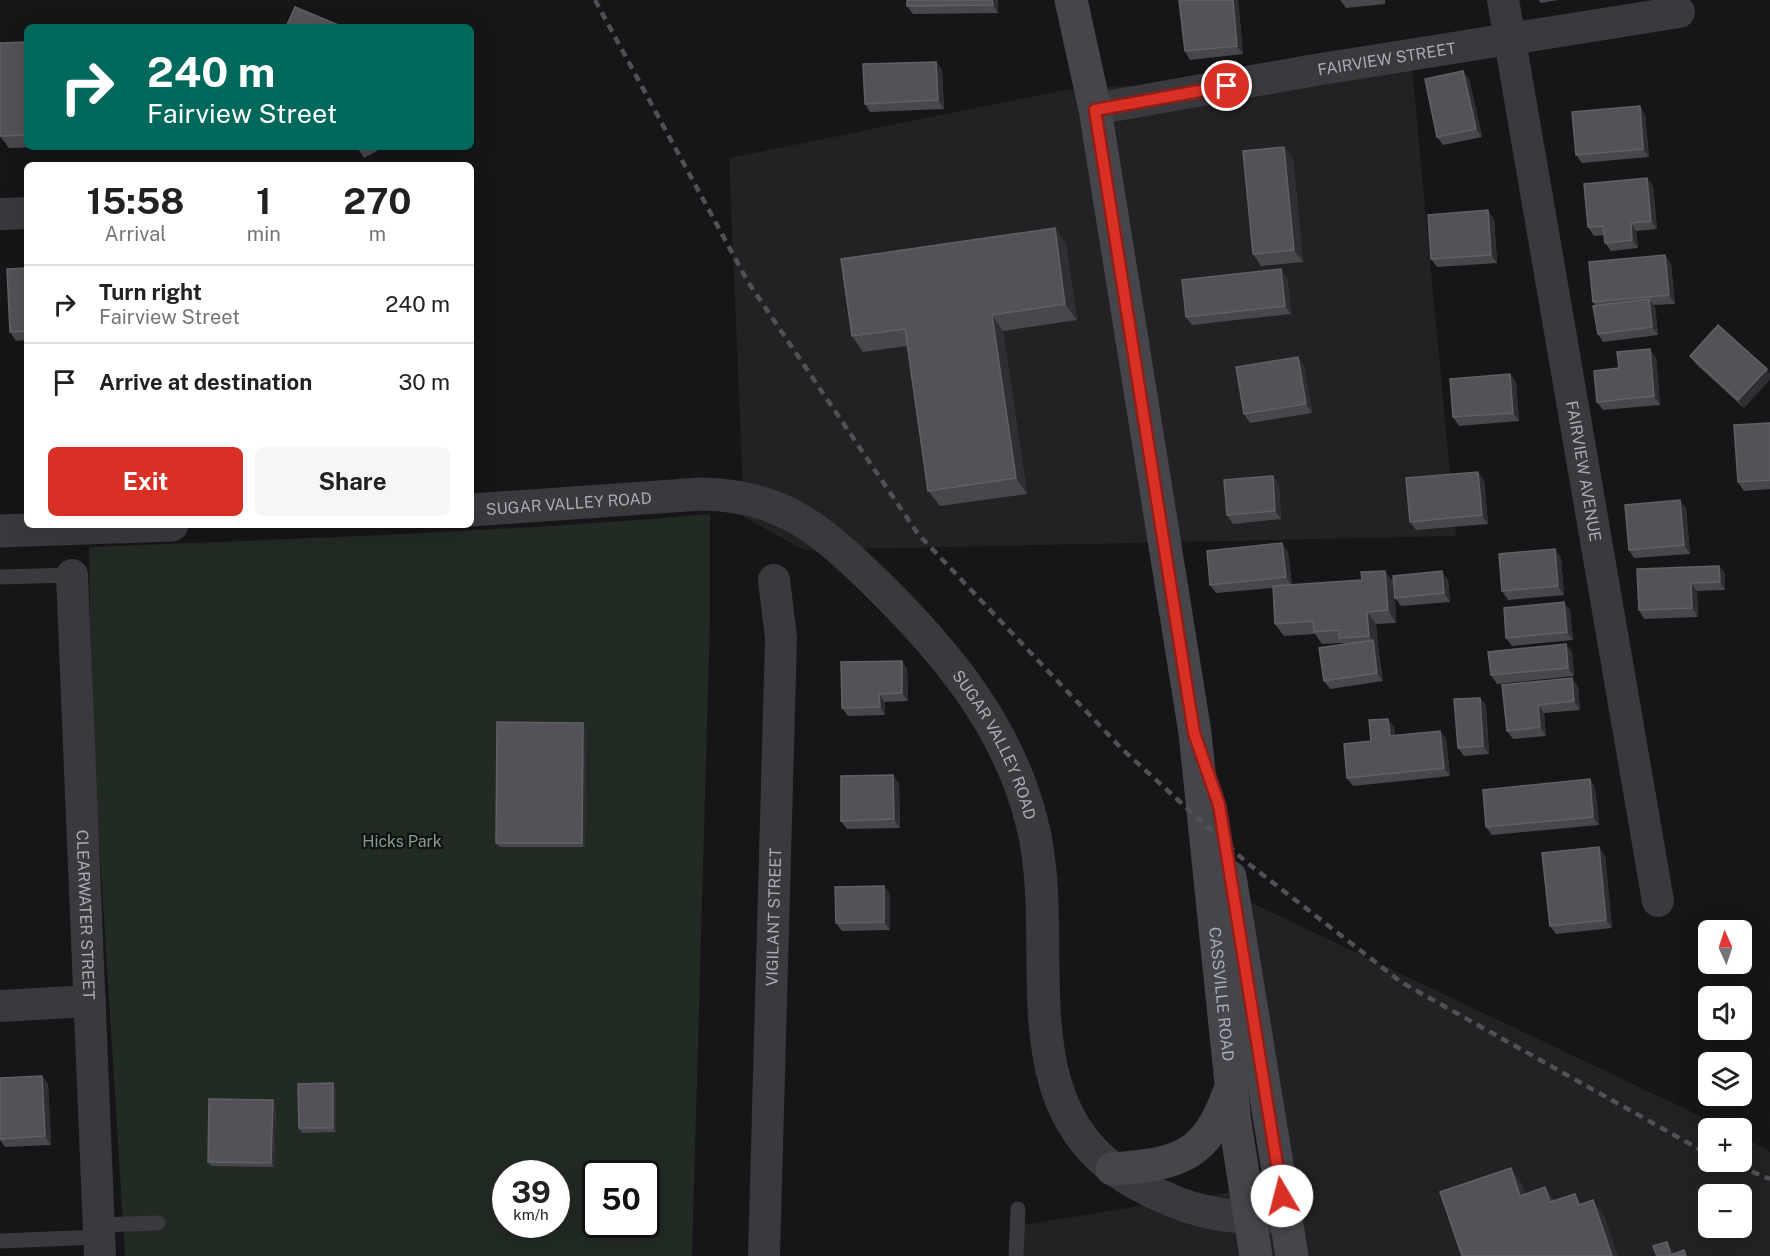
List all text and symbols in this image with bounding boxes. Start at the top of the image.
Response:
street label: FAIRVIEW STREET [1316,39,1458,79]
text: 240 m [147,47,275,96]
icon: right [48,48,126,126]
pin [1201,60,1252,111]
icon: arrive [1210,69,1243,102]
text: Fairview Street [147,97,337,129]
text: 15:58 [86,180,184,222]
text: 1 [256,180,272,222]
text: 270 [343,180,412,222]
text: Arrival [105,222,166,246]
text: min [247,222,281,246]
text: m [369,222,386,246]
text: Turn right [99,279,202,305]
icon: right [48,288,81,321]
text: 240 m [385,291,450,317]
text: Fairview Street [99,305,240,329]
icon: arrive [48,366,81,399]
text: Arrive at destination [99,369,312,395]
text: 30 m [398,369,450,395]
street label: FAIRVIEW AVENUE [1562,399,1605,543]
button: Exit [48,447,243,516]
button: Share [255,447,450,516]
street label: SUGAR VALLEY ROAD [485,488,652,519]
street label: SUGAR VALLEY ROAD [948,666,1040,822]
street label: CLEARWATER STREET [72,829,98,1001]
park label: Hicks Park [362,832,442,851]
street label: VIGILANT STREET [762,847,785,987]
north arrow [1698,920,1752,974]
map controls [1698,920,1752,1238]
street label: CASSVILLE ROAD [1205,926,1238,1062]
button: sound [1698,986,1752,1040]
button: layers [1698,1052,1752,1106]
button: + [1698,1118,1752,1172]
speed limit sign: 50 [582,1160,660,1238]
position arrow [1250,1164,1314,1228]
text: 39 [511,1174,551,1210]
button: − [1698,1184,1752,1238]
text: km/h [513,1206,549,1223]

